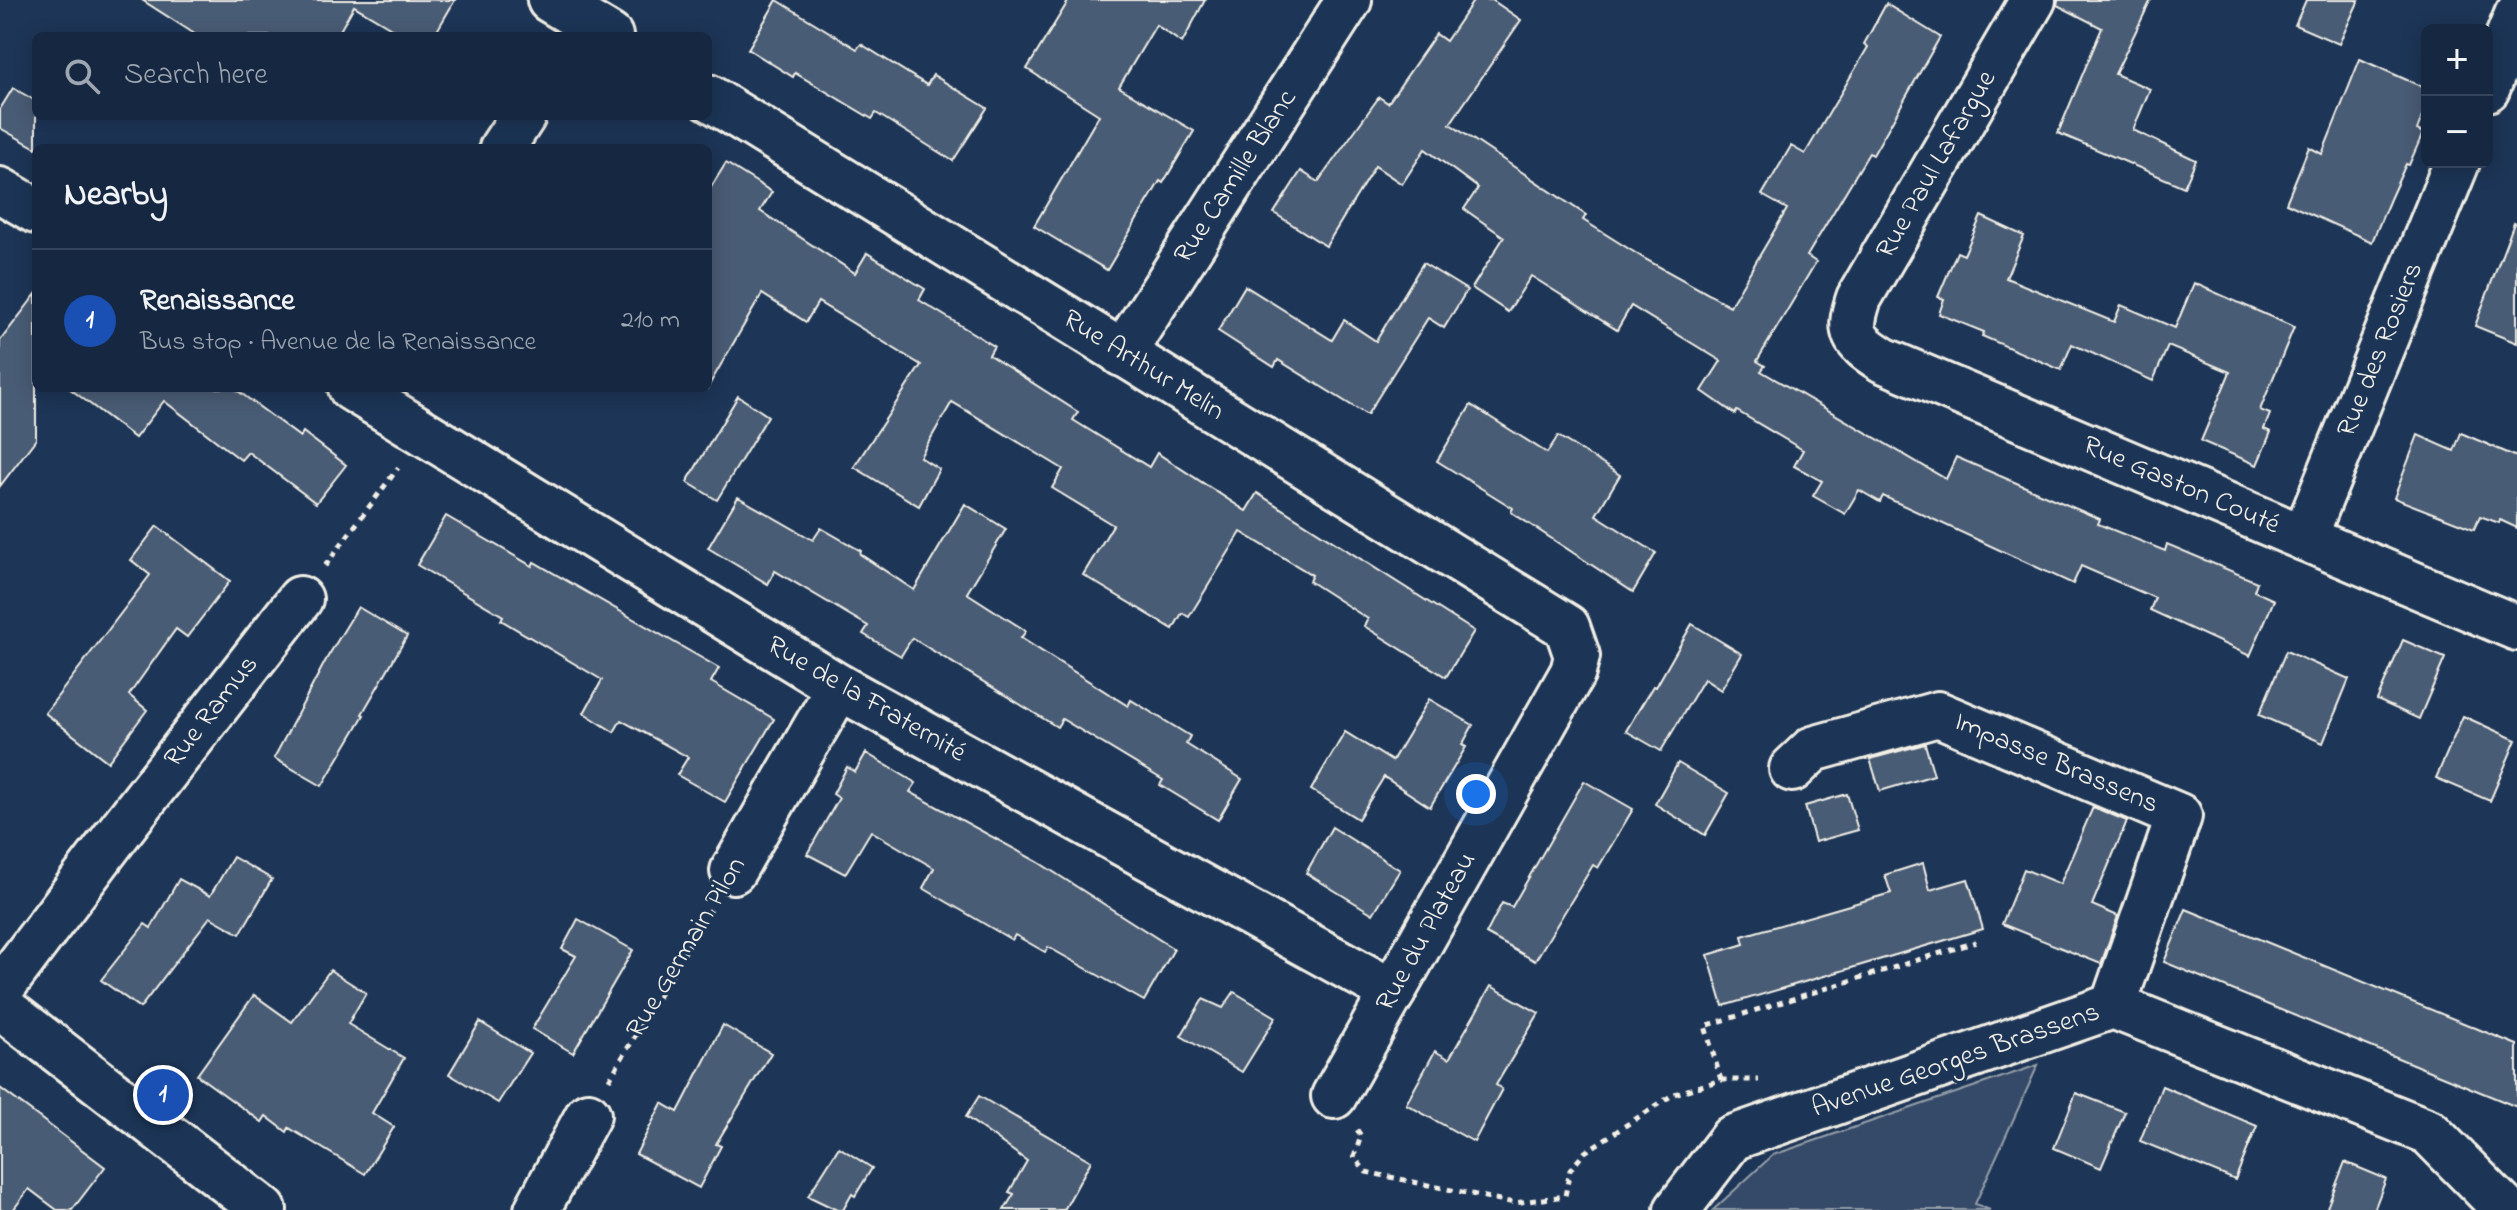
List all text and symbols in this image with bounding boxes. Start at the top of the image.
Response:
map controls [2421,24,2493,168]
button: + [2421,24,2493,96]
search box [32,32,712,120]
icon: search [60,54,104,98]
text: Search here [124,54,268,98]
street label: Rue Paul Lafargue [1866,63,2008,267]
street label: Rue Camille Blanc [1164,81,1308,272]
button: − [2421,96,2493,168]
text: Nearby [64,171,168,221]
street label: Rue des Rosiers [2327,256,2435,444]
text: Renaissance [140,280,295,324]
street label: Rue Arthur Melin [1054,300,1232,432]
text: 1 [86,302,94,340]
text: 210 m [621,302,680,340]
text: Bus stop · Avenue de la Renaissance [140,324,536,362]
street label: Rue Gaston Couté [2076,426,2286,546]
street label: Rue de la Fraternité [759,626,974,774]
street label: Rue Ramus [155,647,269,777]
street label: Impasse Brassens [1947,702,2165,826]
your location [1456,774,1496,814]
street label: Rue du Plateau [1366,845,1488,1019]
street label: Rue Germain Pilon [617,850,757,1046]
street label: Avenue Georges Brassens [1806,992,2106,1130]
pin: 1 [137,1065,189,1125]

